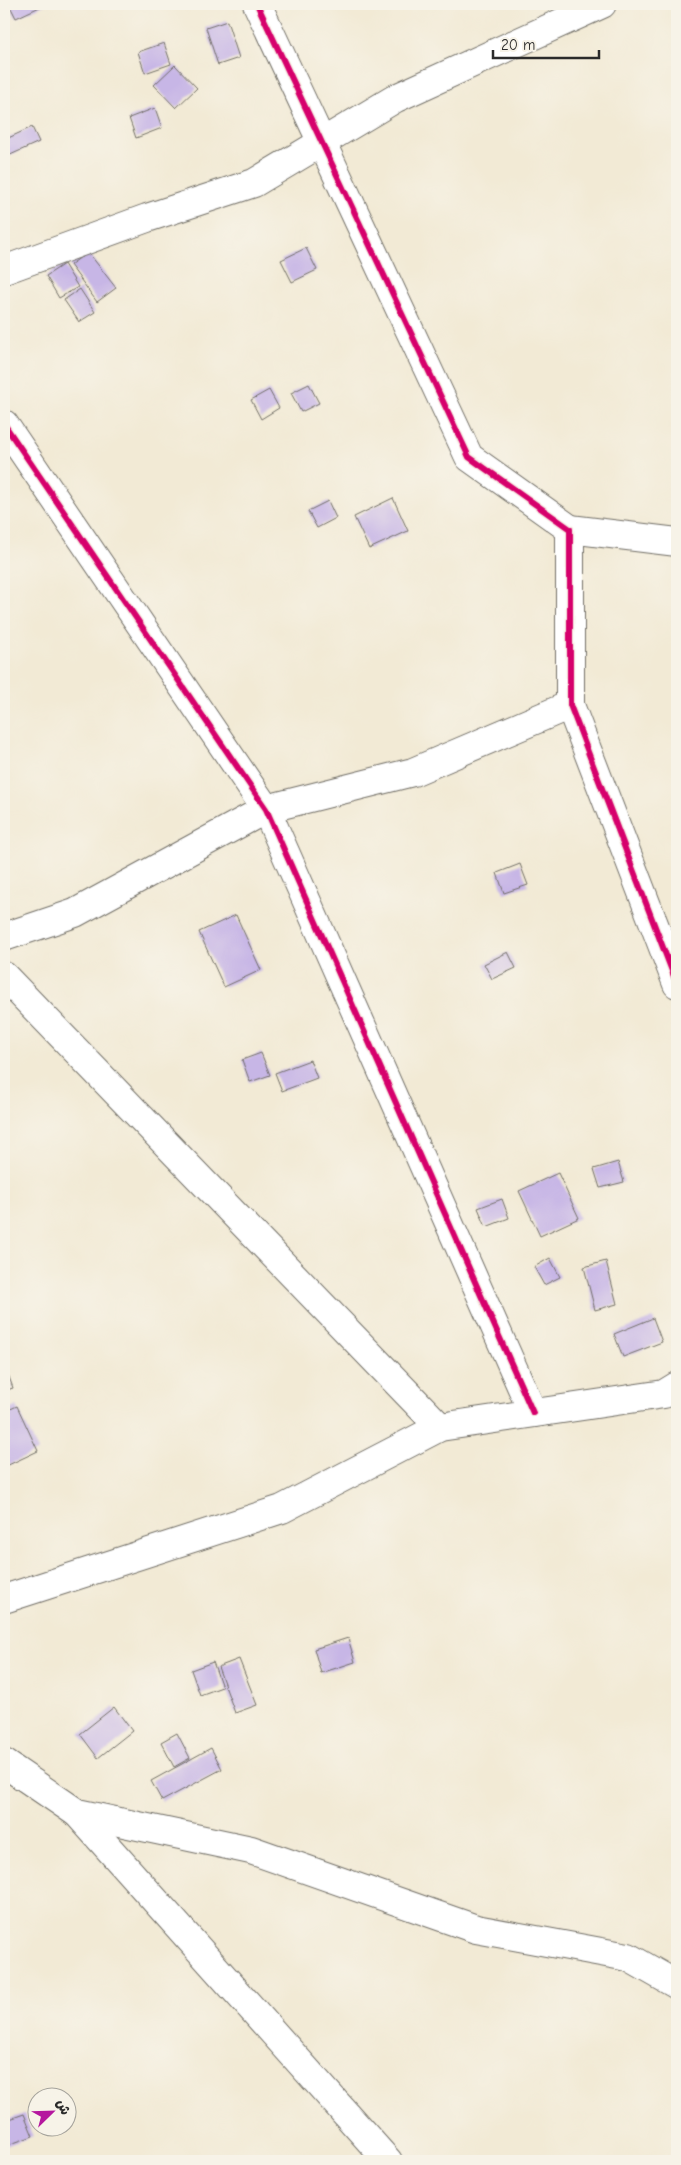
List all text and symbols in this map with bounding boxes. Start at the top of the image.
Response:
scale bar [493,28,600,60]
text: 20 m [501,36,535,54]
north arrow [28,2088,78,2138]
text: ش [53,2097,74,2118]

